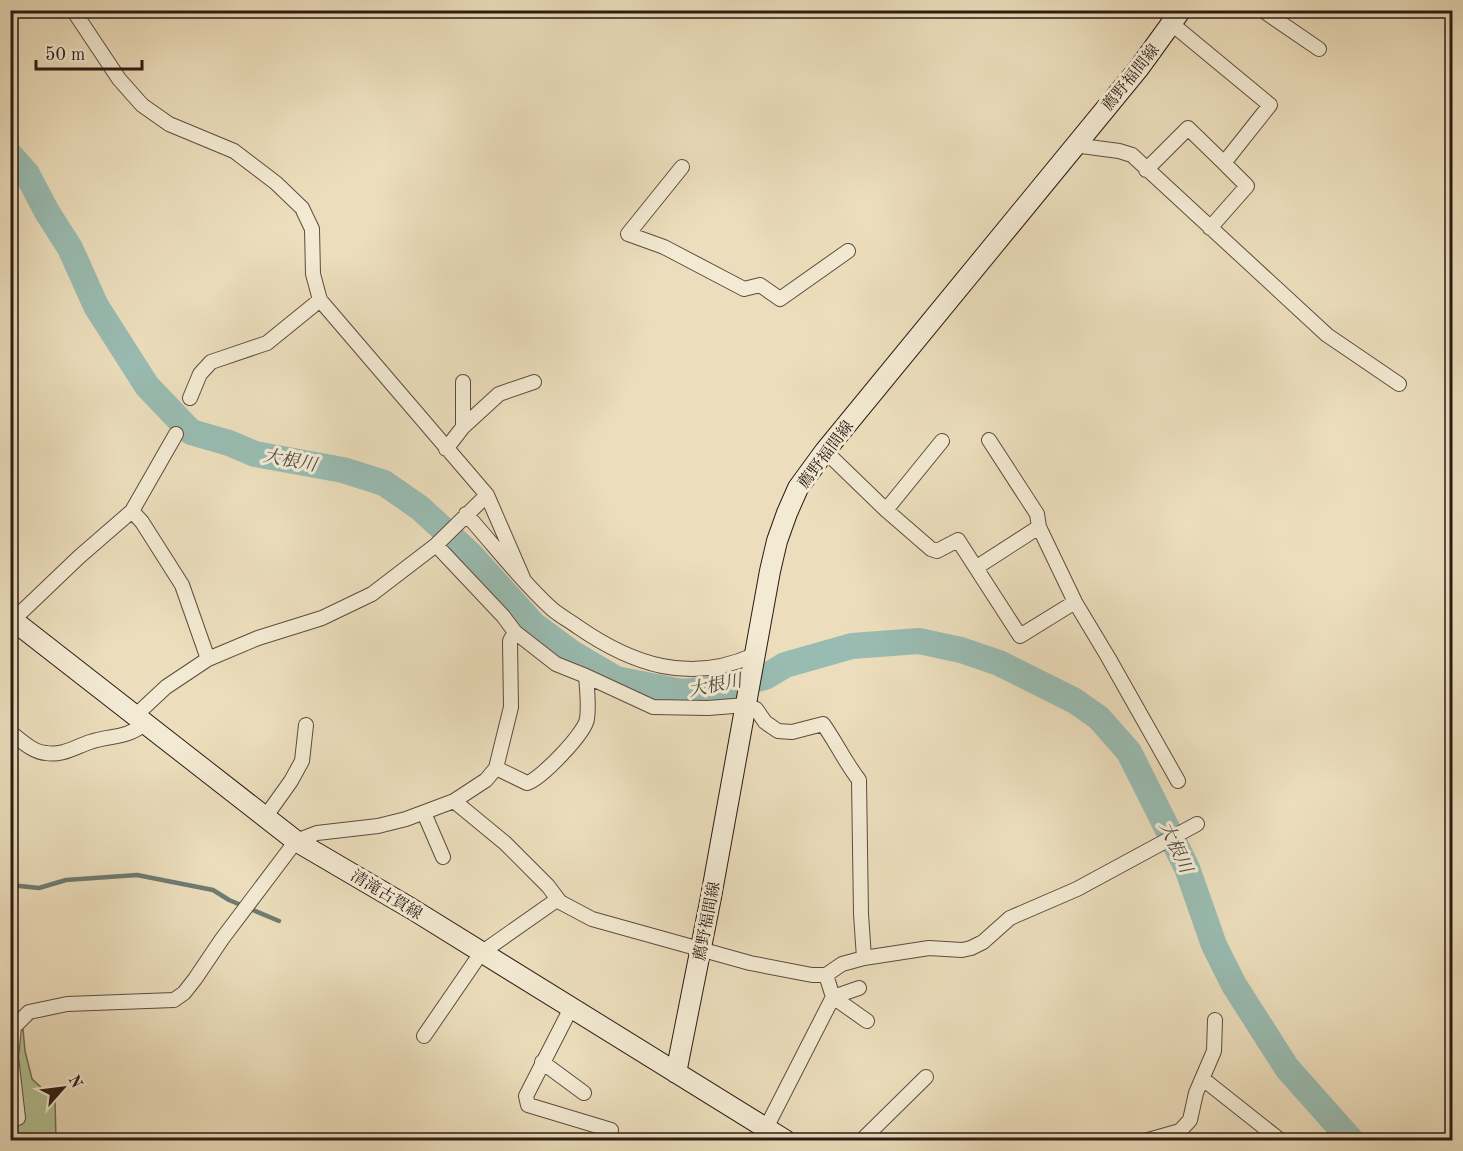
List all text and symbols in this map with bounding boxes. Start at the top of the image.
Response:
scale bar [36,33,142,71]
street label: 薦野福間線 [1099,41,1163,114]
text: 50 m [45,46,85,64]
street label: 薦野福間線 [795,417,857,492]
water label: 大根川 [262,445,320,475]
water label: 大根川 [687,670,745,700]
water label: 大根川 [1156,818,1197,878]
street label: 清滝古賀線 [348,867,425,923]
street label: 薦野福間線 [691,880,723,962]
north arrow [33,1058,93,1118]
text: N [65,1073,85,1092]

